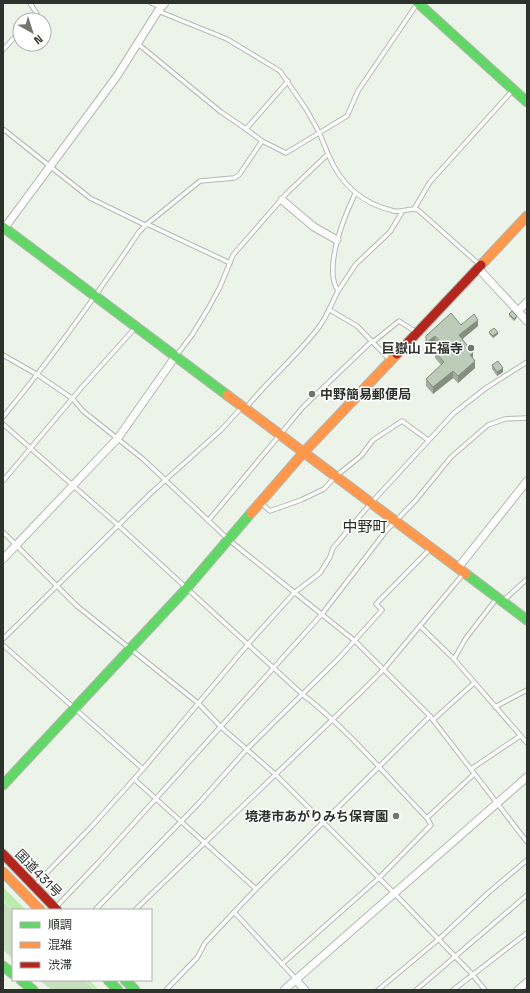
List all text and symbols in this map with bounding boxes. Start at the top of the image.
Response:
north arrow [12,12,52,52]
text: N [31,32,46,48]
place label: 巨嶽山 正福寺 [382,340,463,357]
marker: 巨嶽山 正福寺 [466,343,476,353]
place label: 中野簡易郵便局 [320,386,411,403]
marker: 中野簡易郵便局 [307,389,317,399]
district label: 中野町 [342,517,388,536]
place label: 境港市あがりみち保育園 [245,808,388,825]
marker: 境港市あがりみち保育園 [391,811,401,821]
street label: 国道431号 [12,846,66,901]
legend [12,909,152,981]
text: 順調 [48,917,72,933]
text: 混雑 [48,937,72,953]
text: 渋滞 [48,957,72,973]

